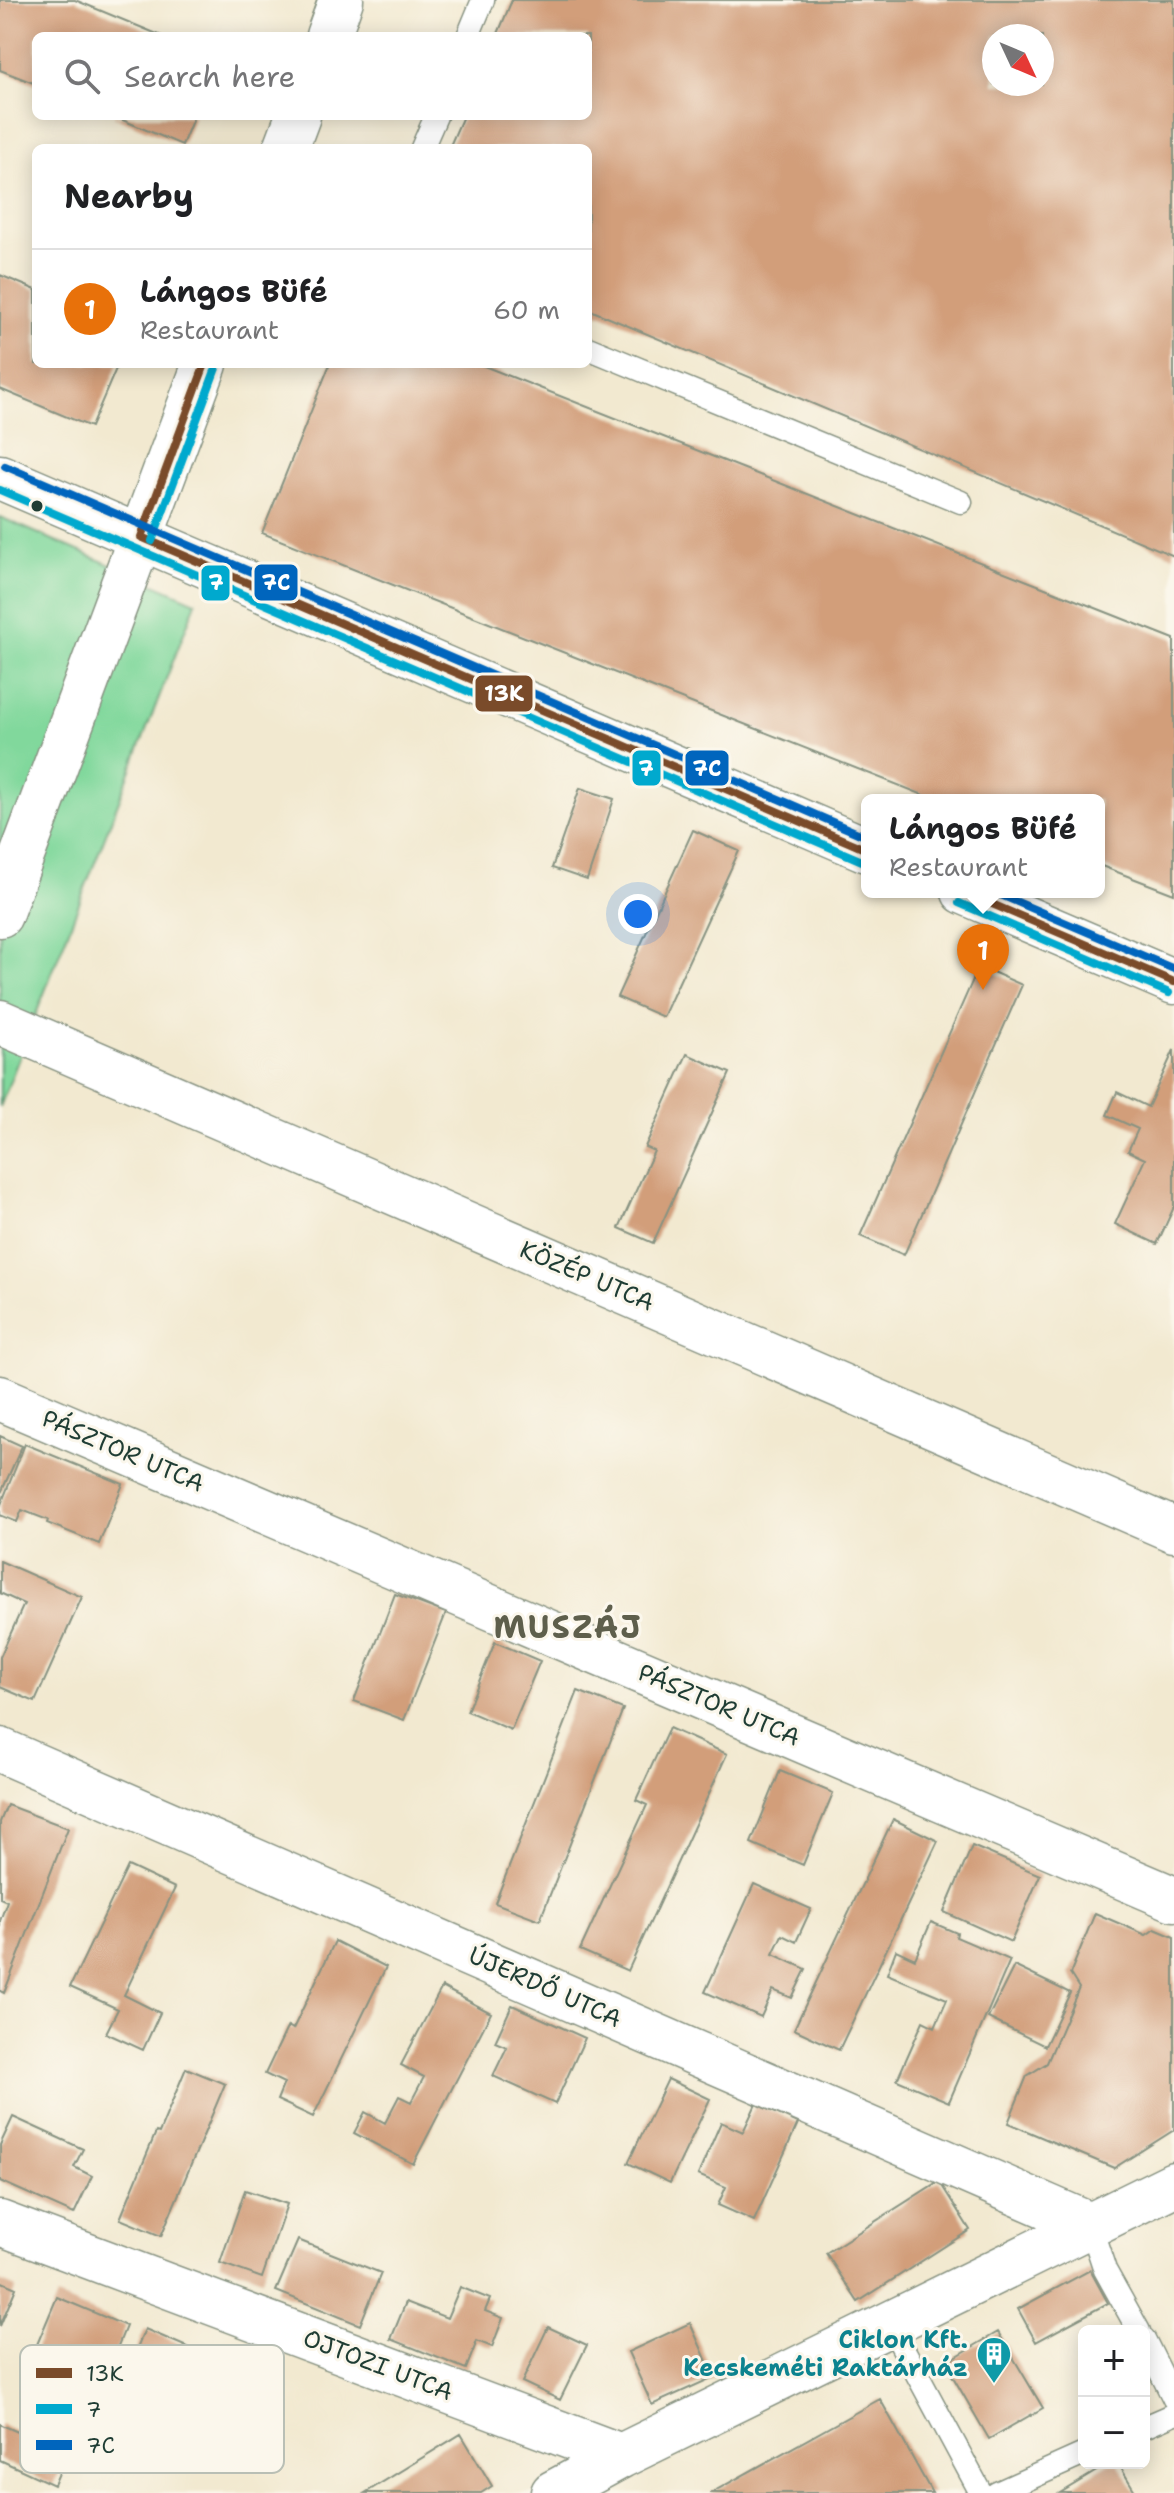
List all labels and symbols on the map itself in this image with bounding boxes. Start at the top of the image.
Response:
north arrow [982,24,1054,96]
unlabelled marker [29,498,45,514]
line badge: 7C [253,563,299,602]
line badge: 7 [200,564,231,602]
text: 7 [208,568,224,597]
text: 7C [262,568,290,597]
line badge: 13K [474,674,534,713]
text: 13K [484,679,524,708]
line badge: 7 [631,749,662,787]
line badge: 7C [684,749,730,787]
text: 7 [638,754,654,783]
text: 7C [693,754,721,783]
your location [618,894,658,934]
pin: 1 [957,924,1009,990]
street label: KÖZÉP UTCA [515,1233,659,1319]
street label: PÁSZTOR UTCA [37,1402,209,1500]
district label: MUSZÁJ [493,1604,643,1648]
street label: PÁSZTOR UTCA [633,1656,805,1754]
street label: ÚJERDŐ UTCA [463,1939,627,2035]
street label: OJTOZI UTCA [299,2322,457,2408]
place label: Ciklon Kft. Kecskeméti Raktárház [683,2324,968,2384]
building icon: Ciklon Kft. Kecskeméti Raktárház [975,2335,1013,2385]
legend [20,2345,284,2473]
text: 13K [86,2359,124,2388]
text: 7 [86,2395,101,2424]
text: 7C [86,2431,115,2460]

